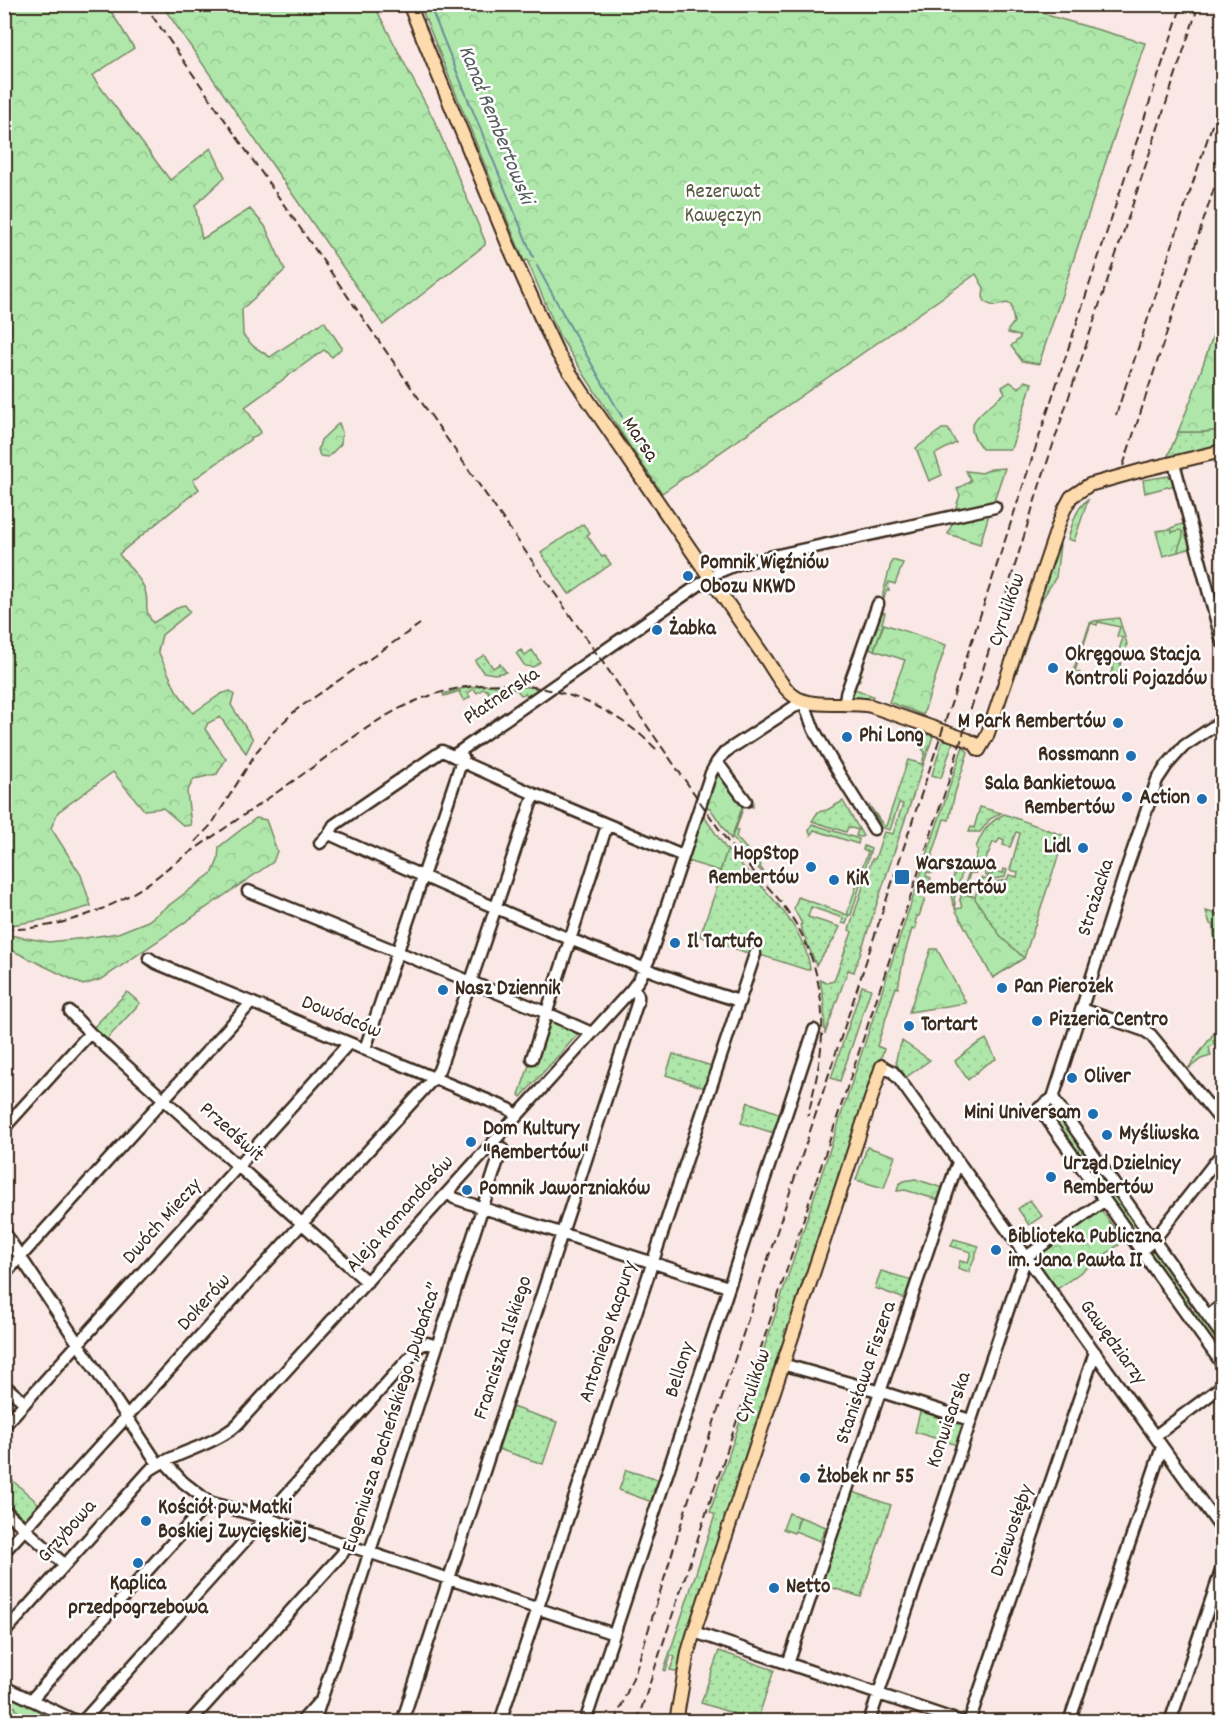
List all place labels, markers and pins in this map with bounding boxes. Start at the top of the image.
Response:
place label: Pomnik Więźniów Obozu NKWD [700,549,830,603]
marker: Pomnik Więźniów Obozu NKWD [681,569,695,583]
place label: Żabka [669,615,717,645]
marker: Żabka [650,623,664,637]
place label: Okręgowa Stacja Kontroli Pojazdów [1065,641,1208,695]
marker: Okręgowa Stacja Kontroli Pojazdów [1046,661,1060,675]
place label: M Park Rembertów [958,708,1106,738]
marker: M Park Rembertów [1111,716,1125,730]
place label: Phi Long [859,722,924,752]
marker: Phi Long [840,730,854,744]
place label: Rossmann [1038,741,1119,771]
marker: Rossmann [1124,749,1138,763]
place label: Sala Bankietowa Rembertów [985,770,1116,824]
place label: Action [1139,784,1190,814]
marker: Sala Bankietowa Rembertów [1120,790,1134,804]
marker: Action [1195,792,1209,806]
place label: Lidl [1044,833,1072,863]
place label: HopStop Rembertów [708,840,799,894]
marker: Lidl [1076,841,1090,855]
place label: Warszawa Rembertów [916,850,1007,904]
marker: HopStop Rembertów [804,860,818,874]
place label: KiK [846,865,870,895]
marker: Warszawa Rembertów [893,868,911,886]
marker: KiK [827,873,841,887]
place label: Il Tartufo [687,928,763,958]
marker: Il Tartufo [668,936,682,950]
place label: Pan Pierożek [1014,973,1114,1003]
place label: Nasz Dziennik [455,975,561,1005]
marker: Pan Pierożek [995,981,1009,995]
marker: Nasz Dziennik [436,983,450,997]
place label: Pizzeria Centro [1049,1006,1168,1036]
place label: Tortart [921,1011,978,1041]
marker: Pizzeria Centro [1030,1014,1044,1028]
marker: Tortart [902,1019,916,1033]
place label: Oliver [1084,1063,1132,1093]
marker: Oliver [1065,1071,1079,1085]
place label: Mini Universam [964,1099,1081,1129]
marker: Mini Universam [1086,1107,1100,1121]
place label: Dom Kultury "Rembertów" [483,1115,589,1169]
place label: Myśliwska [1119,1120,1200,1150]
marker: Myśliwska [1100,1128,1114,1142]
marker: Dom Kultury "Rembertów" [464,1135,478,1149]
place label: Urząd Dzielnicy Rembertów [1063,1150,1182,1204]
marker: Urząd Dzielnicy Rembertów [1044,1170,1058,1184]
place label: Pomnik Jaworzniaków [479,1175,651,1205]
marker: Pomnik Jaworzniaków [460,1183,474,1197]
place label: Biblioteka Publiczna im. Jana Pawła II [1008,1223,1163,1277]
marker: Biblioteka Publiczna im. Jana Pawła II [989,1243,1003,1257]
place label: Żłobek nr 55 [817,1463,915,1493]
marker: Żłobek nr 55 [798,1471,812,1485]
place label: Kościół pw. Matki Boskiej Zwycięskiej [158,1494,307,1548]
marker: Kościół pw. Matki Boskiej Zwycięskiej [139,1514,153,1528]
marker: Kaplica przedpogrzebowa [131,1556,145,1570]
place label: Kaplica przedpogrzebowa [68,1570,209,1624]
place label: Netto [786,1573,830,1603]
marker: Netto [767,1581,781,1595]

